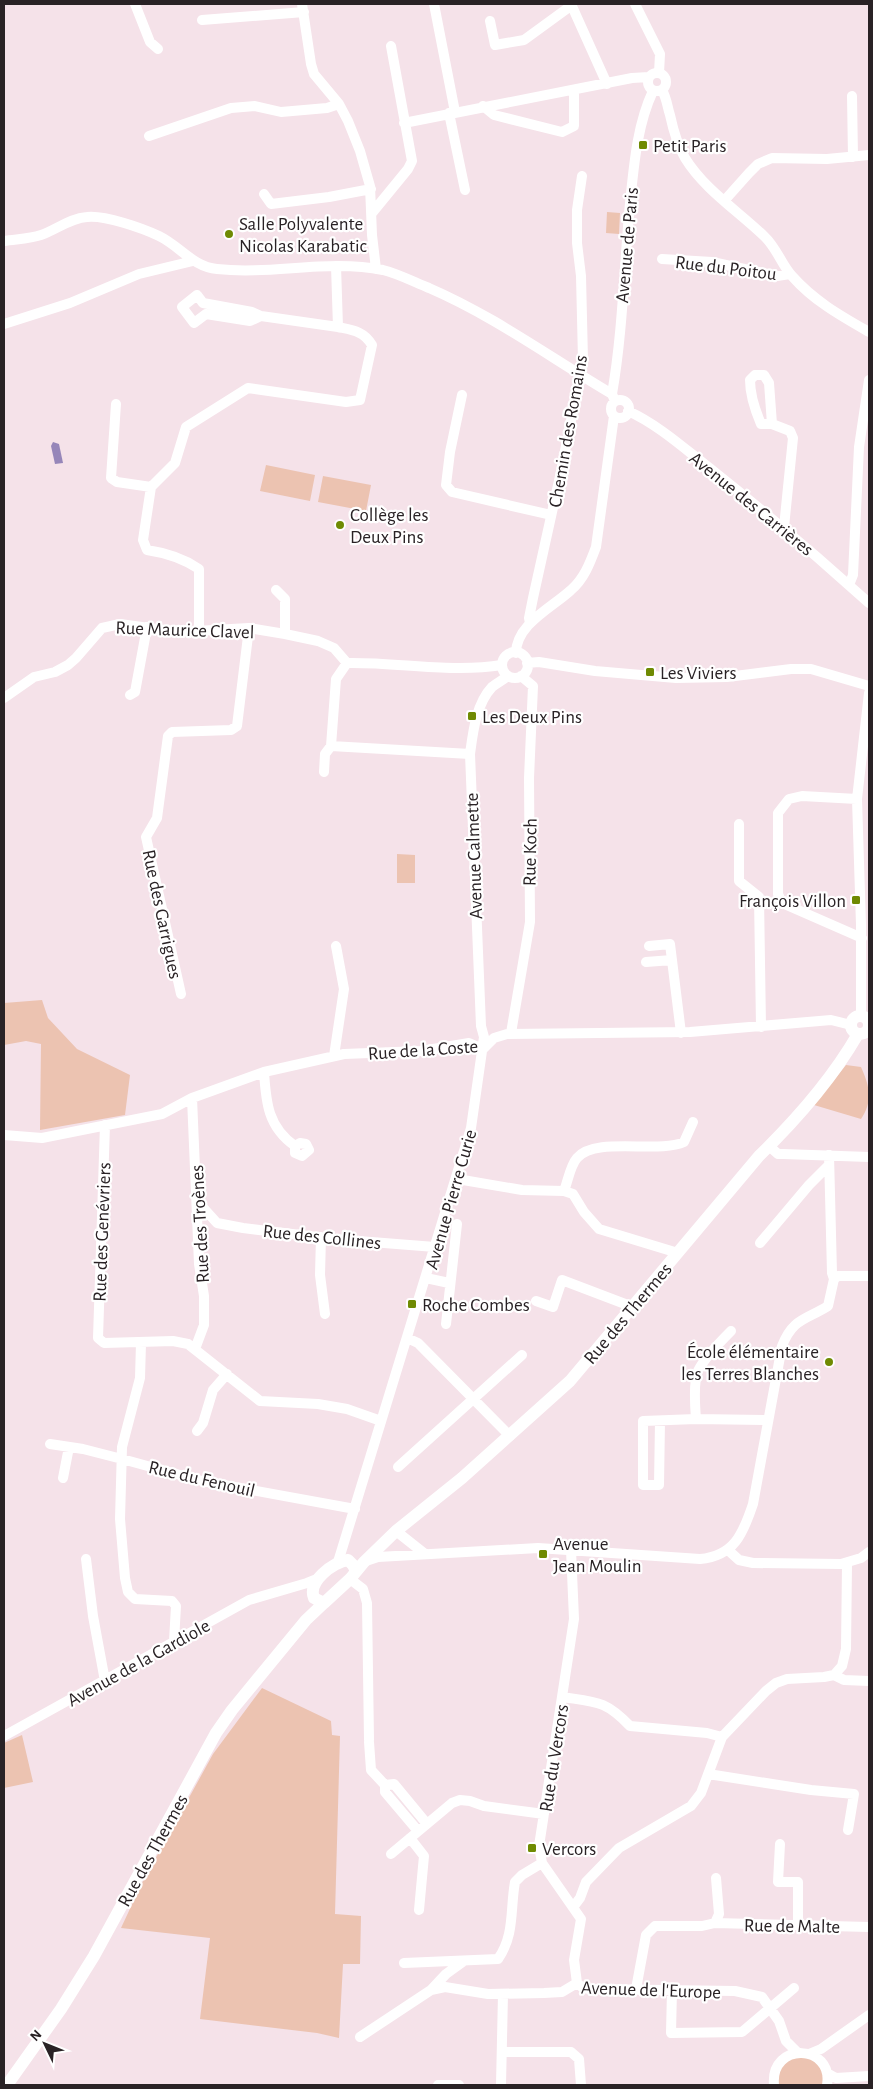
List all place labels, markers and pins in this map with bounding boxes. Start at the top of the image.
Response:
place label: Petit Paris [653,137,726,156]
marker: Petit Paris [637,139,649,151]
place label: Salle Polyvalente Nicolas Karabatic [239,215,367,256]
marker: Salle Polyvalente Nicolas Karabatic [223,228,235,240]
place label: Collège les Deux Pins [350,506,428,547]
marker: Collège les Deux Pins [334,519,346,531]
place label: Les Viviers [660,664,736,683]
marker: Les Viviers [644,666,656,678]
place label: Les Deux Pins [482,708,582,727]
marker: Les Deux Pins [466,710,478,722]
place label: François Villon [739,892,846,911]
marker: François Villon [850,894,862,906]
place label: Roche Combes [422,1296,530,1315]
marker: Roche Combes [406,1298,418,1310]
place label: École élémentaire les Terres Blanches [681,1341,819,1384]
marker: École élémentaire les Terres Blanches [823,1356,835,1368]
place label: Avenue Jean Moulin [553,1535,642,1576]
marker: Avenue Jean Moulin [537,1548,549,1560]
place label: Vercors [542,1840,596,1859]
marker: Vercors [526,1842,538,1854]

